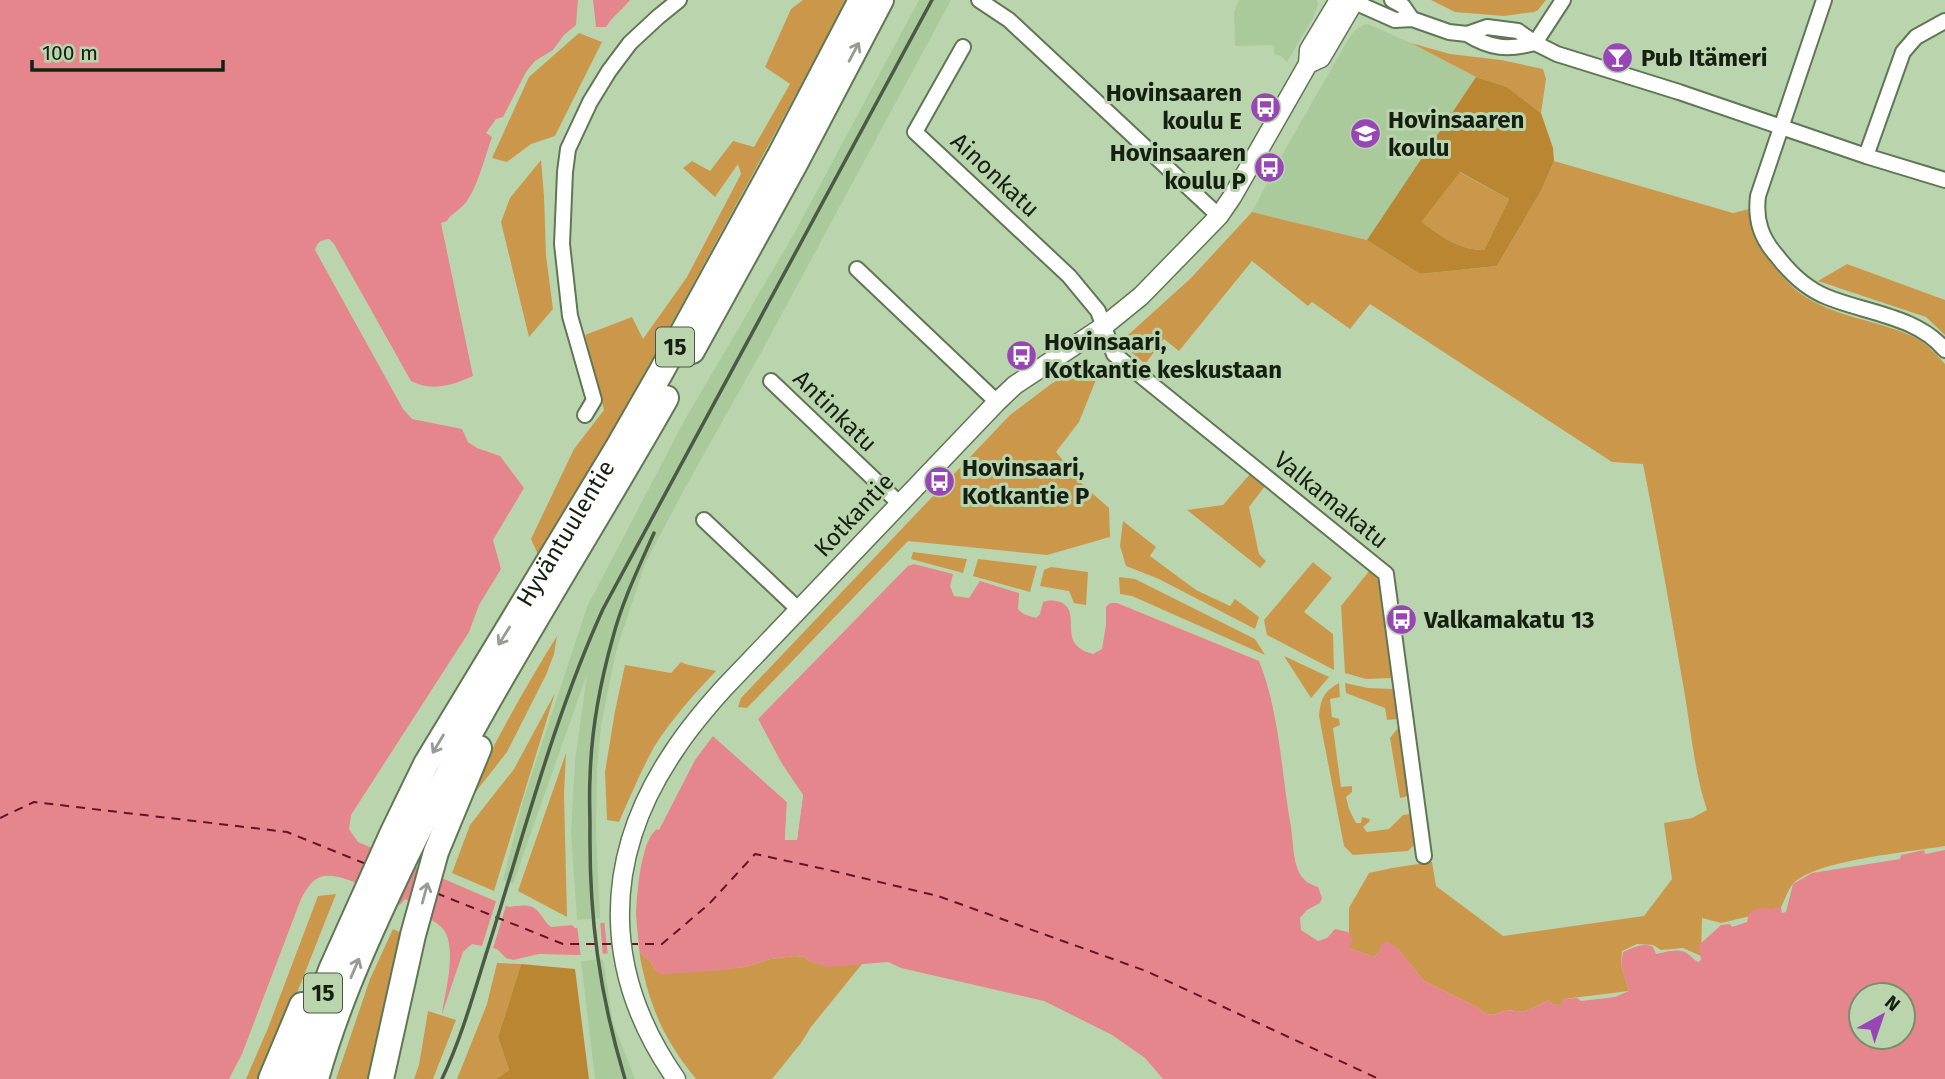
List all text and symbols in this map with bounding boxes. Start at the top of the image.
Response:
scale bar [32,28,222,72]
text: 100 m [42,40,98,66]
bar icon: Pub Itämeri [1601,41,1635,75]
one-way arrow [848,42,862,62]
place label: Pub Itämeri [1641,44,1768,72]
place label: Hovinsaaren koulu E [1106,79,1242,135]
bus stop icon: Hovinsaaren koulu E [1248,90,1282,124]
place label: Hovinsaaren koulu [1388,106,1524,162]
school or university icon: Hovinsaaren koulu [1348,117,1382,151]
street label: Ainonkatu [945,127,1045,223]
place label: Hovinsaaren koulu P [1110,139,1246,195]
bus stop icon: Hovinsaaren koulu P [1252,150,1286,184]
road number: 15 [656,328,694,366]
place label: Hovinsaari, Kotkantie keskustaan [1044,328,1282,384]
bus stop icon: Hovinsaari, Kotkantie keskustaan [1004,339,1038,373]
street label: Antinkatu [788,364,882,458]
street label: Valkamakatu [1268,446,1394,554]
place label: Hovinsaari, Kotkantie P [962,454,1089,510]
street label: Hyväntuulentie [511,455,621,612]
bus stop icon: Hovinsaari, Kotkantie P [922,465,956,499]
street label: Kotkantie [808,467,900,563]
bus stop icon: Valkamakatu 13 [1384,603,1418,637]
place label: Valkamakatu 13 [1423,606,1595,634]
one-way arrow [496,625,510,645]
one-way arrow [431,734,445,754]
one-way arrow [419,883,432,905]
one-way arrow [349,958,362,980]
road number: 15 [304,974,342,1012]
north arrow [1847,981,1917,1051]
text: N [1880,990,1905,1016]

